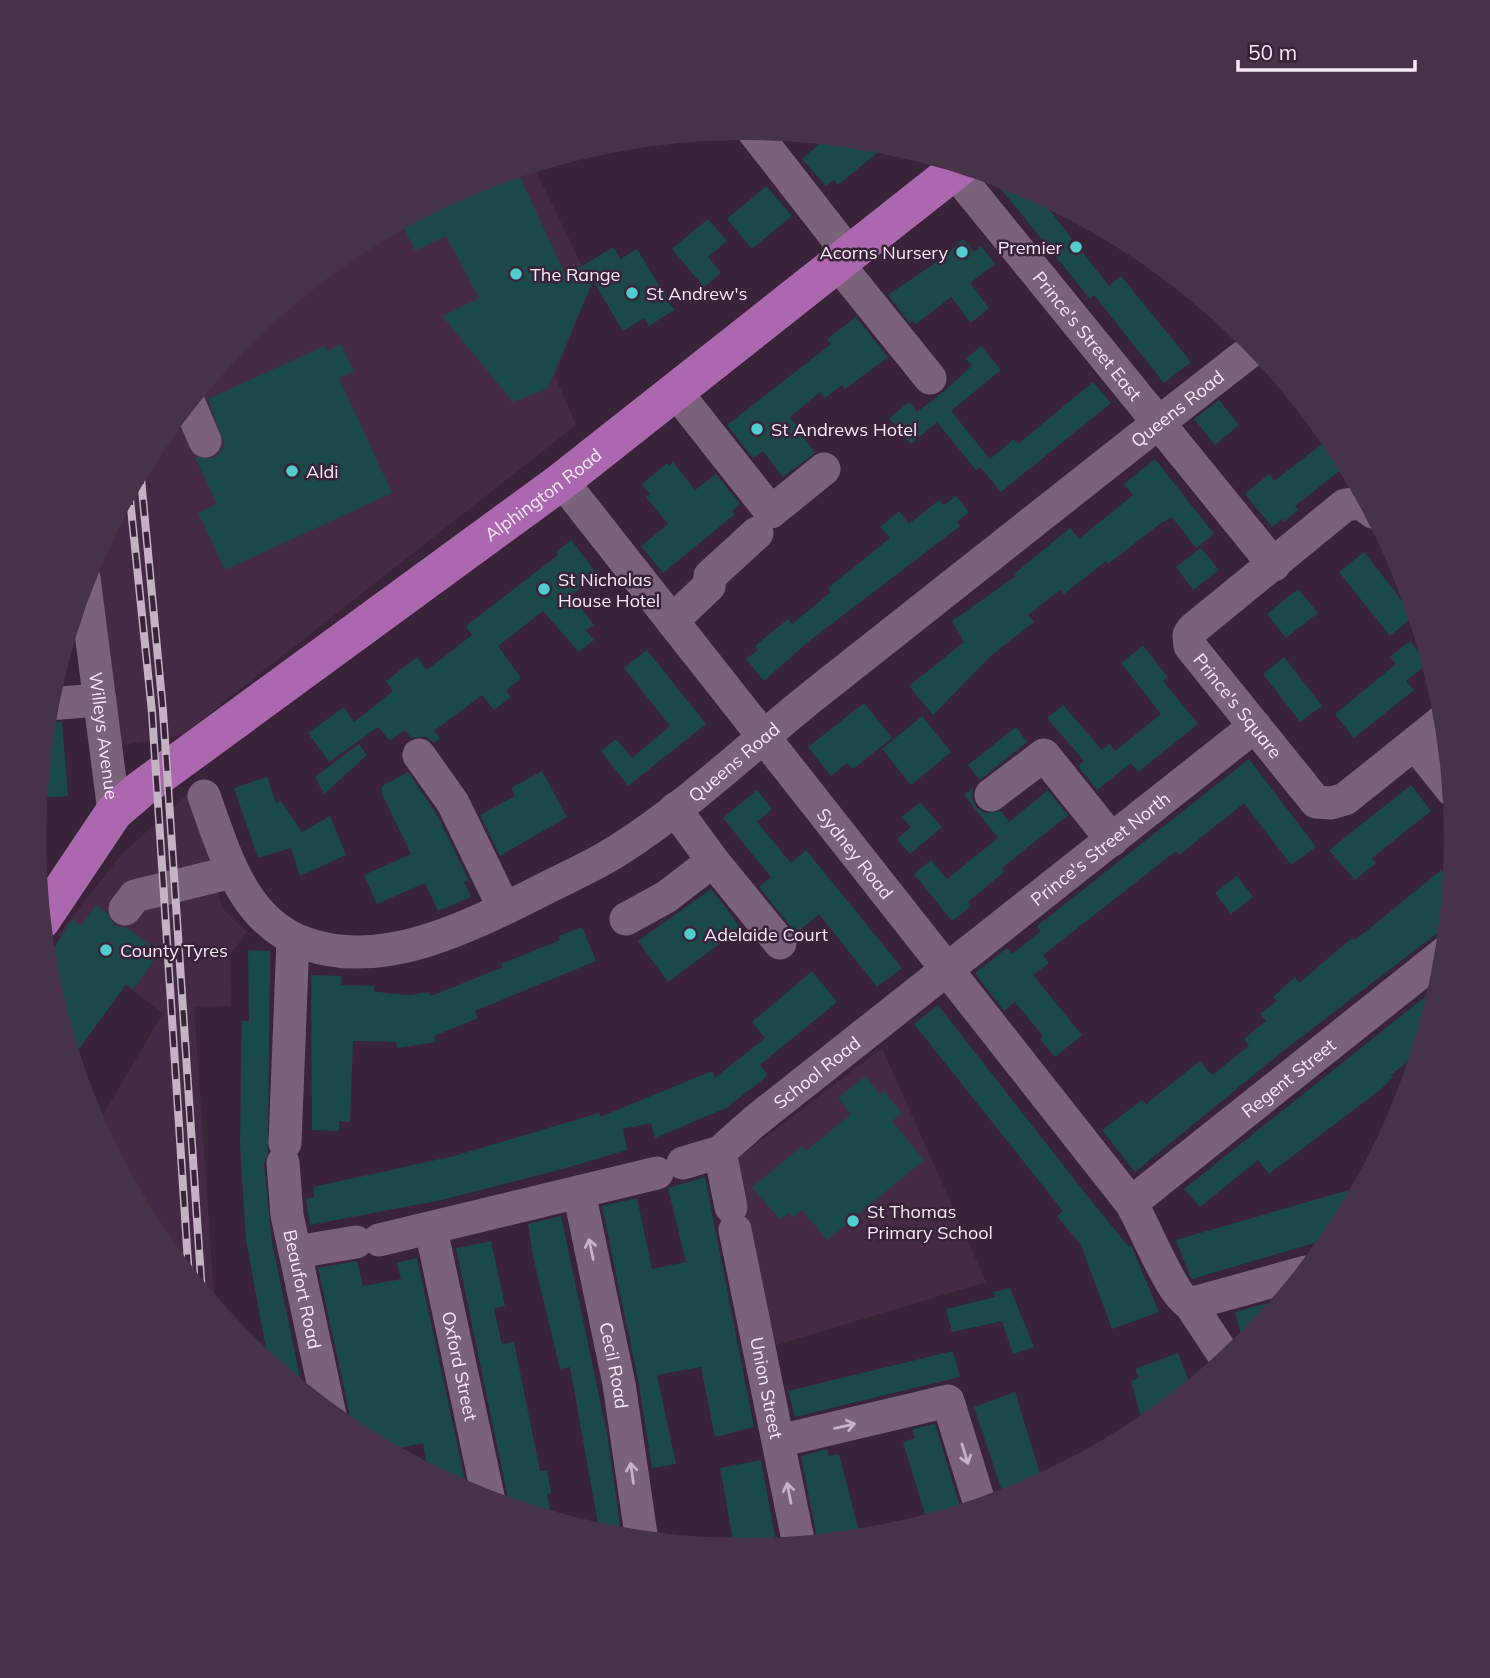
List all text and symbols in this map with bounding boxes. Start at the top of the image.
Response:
scale bar [1238,28,1415,72]
text: 50 m [1248,39,1297,65]
place label: Premier [998,236,1062,259]
marker: Premier [1068,239,1084,255]
place label: Acorns Nursery [820,241,948,264]
marker: Acorns Nursery [954,244,970,260]
place label: The Range [530,263,620,286]
marker: The Range [508,266,524,282]
street label: Prince's Street East [1028,266,1147,405]
place label: St Andrew's [646,282,747,305]
marker: St Andrew's [624,285,640,301]
street label: Queens Road [1126,365,1228,452]
place label: St Andrews Hotel [771,418,917,441]
marker: St Andrews Hotel [749,421,765,437]
street label: Alphington Road [480,443,606,546]
place label: Aldi [306,460,339,483]
marker: Aldi [284,463,300,479]
place label: St Nicholas House Hotel [558,568,660,612]
marker: St Nicholas House Hotel [536,581,552,597]
street label: Prince's Square [1189,648,1287,763]
street label: Willeys Avenue [85,671,124,801]
street label: Queens Road [683,717,784,807]
street label: Prince's Street North [1026,786,1174,911]
street label: Sydney Road [812,803,898,904]
place label: Adelaide Court [704,923,828,946]
marker: Adelaide Court [682,926,698,942]
place label: County Tyres [120,939,228,962]
marker: County Tyres [98,942,114,958]
street label: School Road [769,1031,865,1114]
street label: Regent Street [1236,1033,1340,1122]
place label: St Thomas Primary School [867,1200,993,1244]
marker: St Thomas Primary School [845,1213,861,1229]
street label: Beaufort Road [279,1227,327,1351]
one-way arrow [584,1238,598,1261]
street label: Oxford Street [437,1309,483,1423]
street label: Cecil Road [595,1320,634,1410]
street label: Union Street [745,1335,789,1441]
one-way arrow [833,1418,856,1432]
one-way arrow [959,1443,972,1465]
one-way arrow [625,1462,638,1485]
one-way arrow [781,1482,795,1505]

